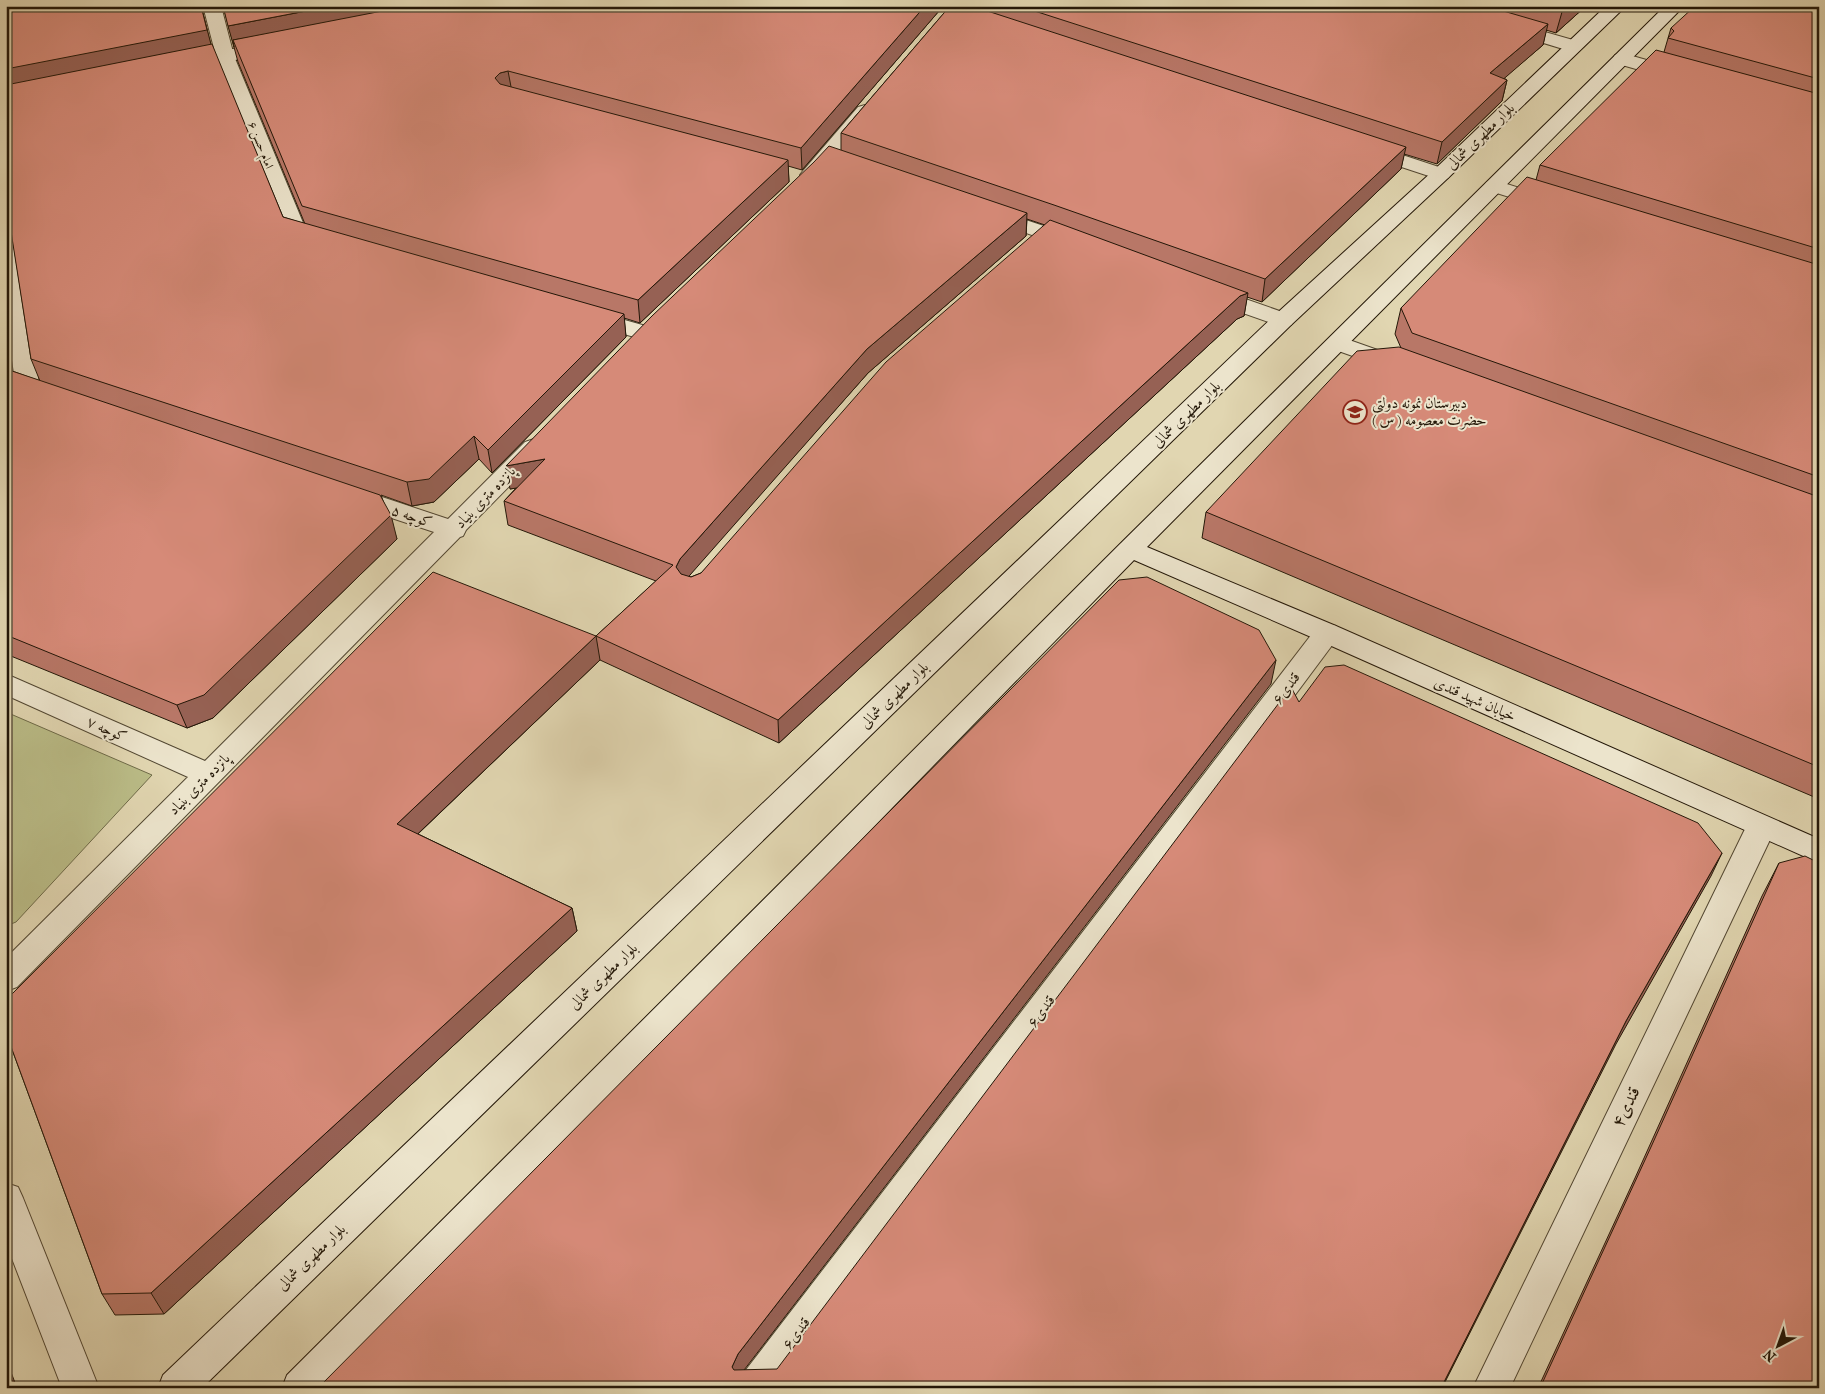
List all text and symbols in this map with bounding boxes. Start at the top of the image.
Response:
street label: بلوار مطهری شمالی [1442,99,1519,174]
street label: امام حسن ۶ [241,119,277,173]
street label: بلوار مطهری شمالی [1148,377,1225,452]
place label: دبیرستان نمونه دولتی حضرت معصومه ( س ) [1372,394,1487,430]
school or university icon: دبیرستان نمونه دولتی حضرت معصومه ( س ) [1342,399,1368,425]
street label: پانزده متری بنیاد [451,461,521,533]
street label: کوچه ۵ [389,501,435,533]
street label: بلوار مطهری شمالی [856,658,933,733]
street label: قندی۶ [1268,668,1304,708]
street label: خیابان شهید قندی [1431,673,1519,726]
street label: کوچه ۷ [83,712,130,748]
street label: پانزده متری بنیاد [164,749,236,820]
street label: بلوار مطهری شمالی [565,939,642,1014]
street label: قندی۶ [1023,991,1059,1031]
street label: قندی۴ [1607,1083,1645,1131]
street label: بلوار مطهری شمالی [273,1220,350,1295]
street label: قندی۶ [778,1313,814,1353]
north arrow [1752,1322,1802,1372]
text: N [1760,1345,1779,1365]

